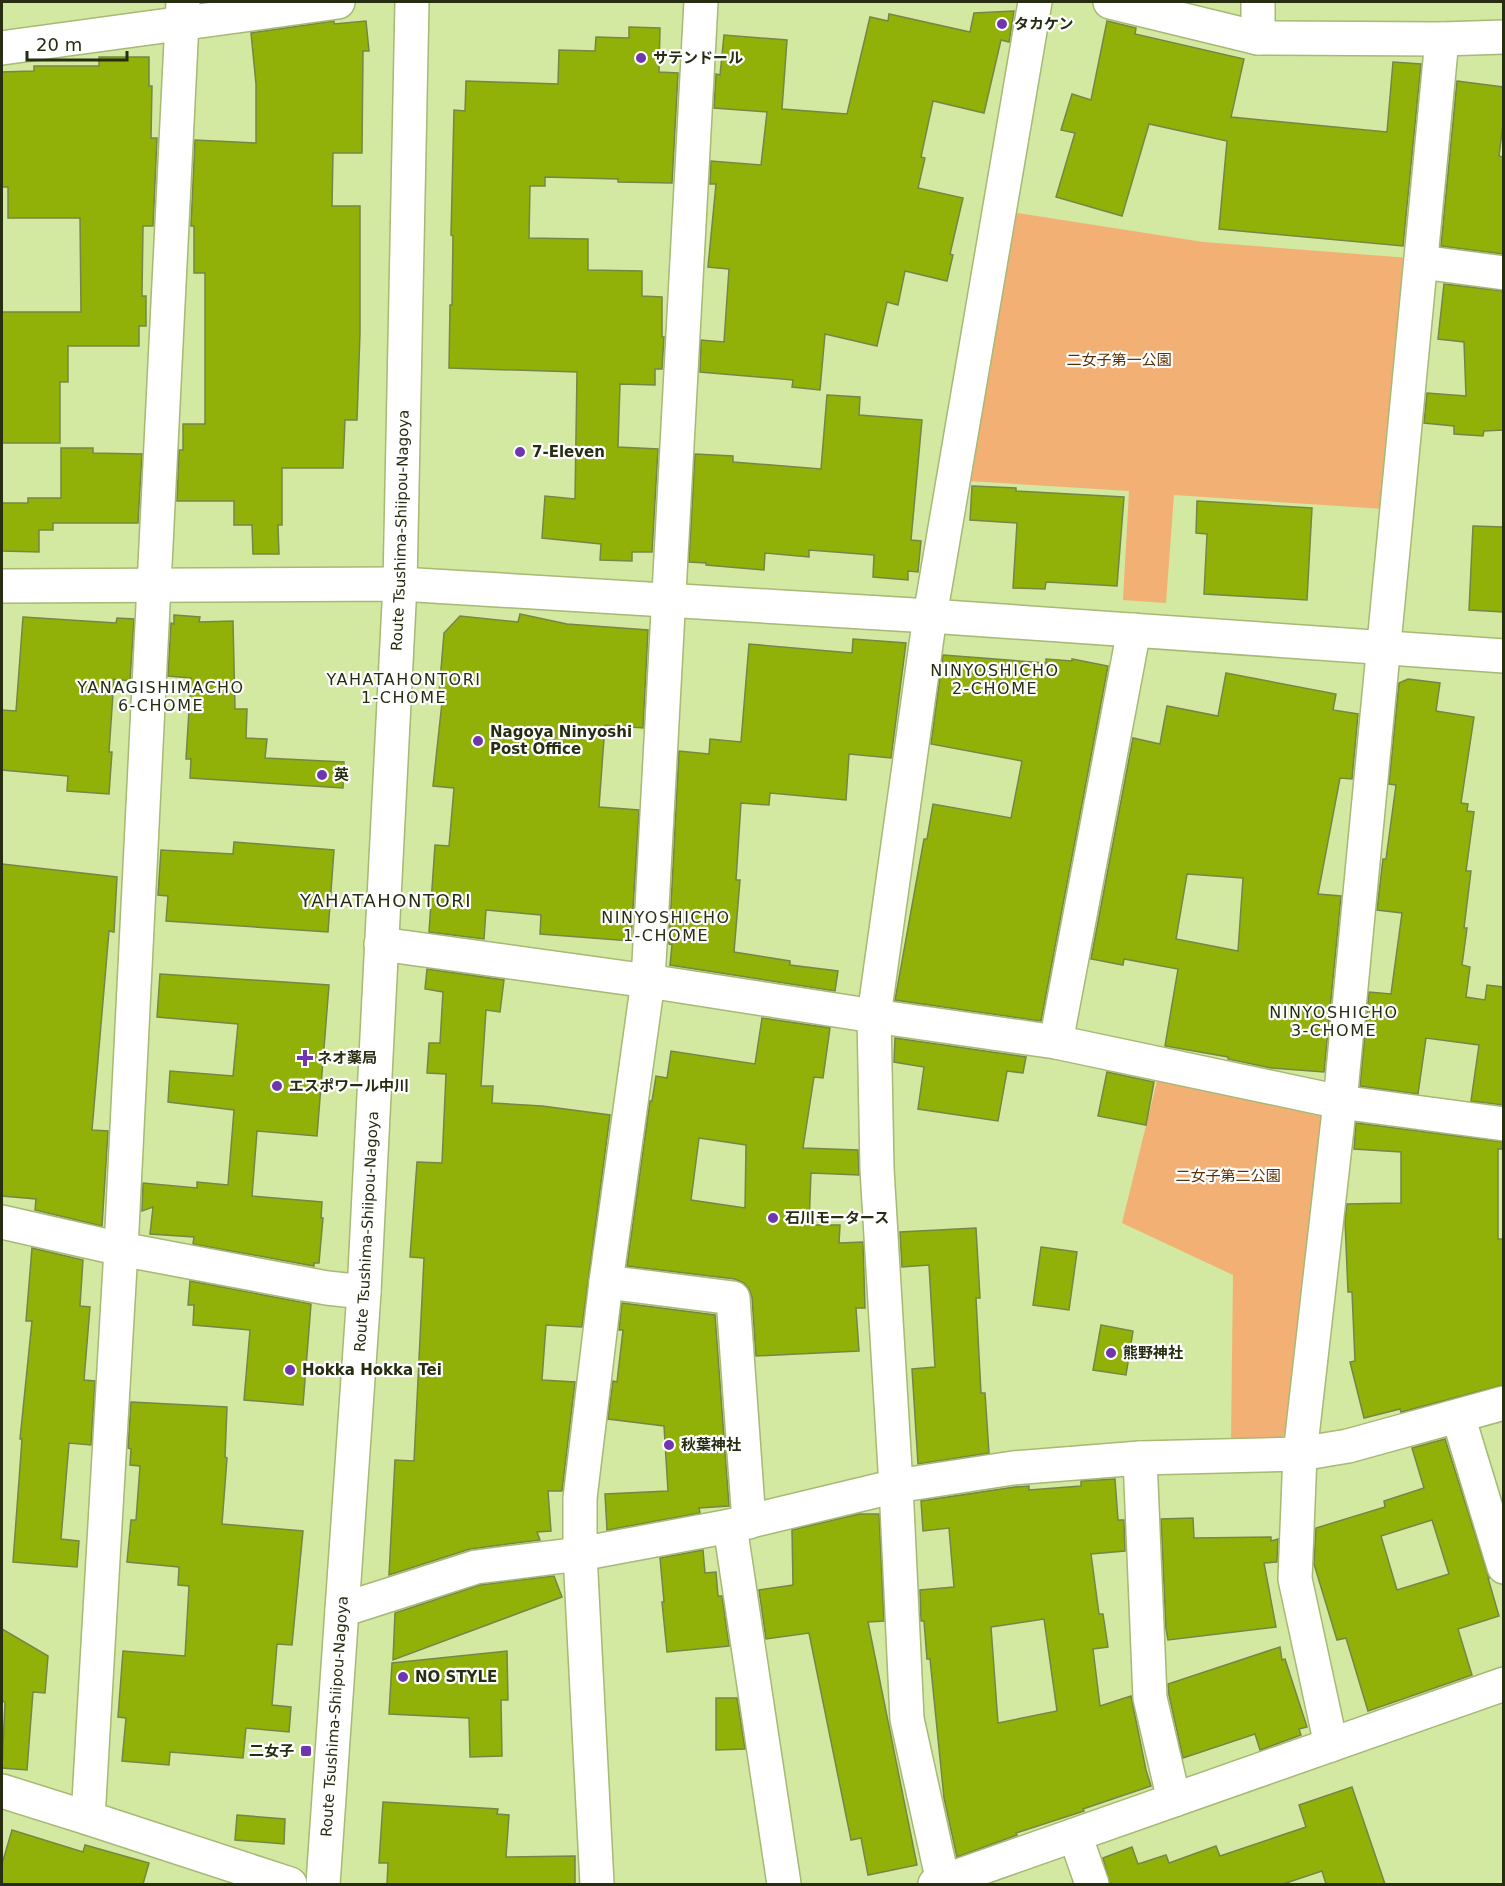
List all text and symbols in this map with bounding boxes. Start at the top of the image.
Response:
place label: タカケン [1014,15,1074,33]
marker: タカケン [995,17,1009,31]
scale bar [27,24,128,62]
text: 20 m [36,34,82,55]
place label: サテンドール [653,49,743,67]
marker: サテンドール [634,51,648,65]
park label: 二女子第一公園 [1066,351,1172,369]
street label: Route Tsushima-Shiipou-Nagoya [388,409,413,651]
place label: 7-Eleven [532,443,605,461]
marker: 7-Eleven [513,445,527,459]
district label: NINYOSHICHO 2-CHOME [930,661,1060,698]
district label: YAHATAHONTORI 1-CHOME [326,670,481,707]
district label: YANAGISHIMACHO 6-CHOME [76,678,245,715]
place label: Nagoya Ninyoshi Post Office [490,723,632,758]
marker: Nagoya Ninyoshi Post Office [471,734,485,748]
place label: 英 [334,766,349,784]
marker: 英 [315,768,329,782]
district label: YAHATAHONTORI [299,890,472,911]
district label: NINYOSHICHO 1-CHOME [601,908,731,945]
district label: NINYOSHICHO 3-CHOME [1269,1003,1399,1040]
place label: ネオ薬局 [317,1049,377,1067]
marker: ネオ薬局 [298,1051,312,1065]
place label: エスポワール中川 [289,1077,409,1095]
marker: エスポワール中川 [270,1079,284,1093]
street label: Route Tsushima-Shiipou-Nagoya [351,1110,382,1353]
park label: 二女子第二公園 [1175,1167,1281,1185]
place label: 石川モータース [785,1209,889,1227]
marker: 石川モータース [766,1211,780,1225]
place label: 熊野神社 [1123,1344,1183,1362]
marker: 熊野神社 [1104,1346,1118,1360]
place label: Hokka Hokka Tei [302,1361,442,1379]
marker: Hokka Hokka Tei [283,1363,297,1377]
place label: 秋葉神社 [681,1436,741,1454]
marker: 秋葉神社 [662,1438,676,1452]
street label: Route Tsushima-Shiipou-Nagoya [317,1595,352,1837]
place label: NO STYLE [415,1668,497,1686]
marker: NO STYLE [396,1670,410,1684]
place label: 二女子 [249,1742,294,1760]
marker: 二女子 [299,1744,313,1758]

